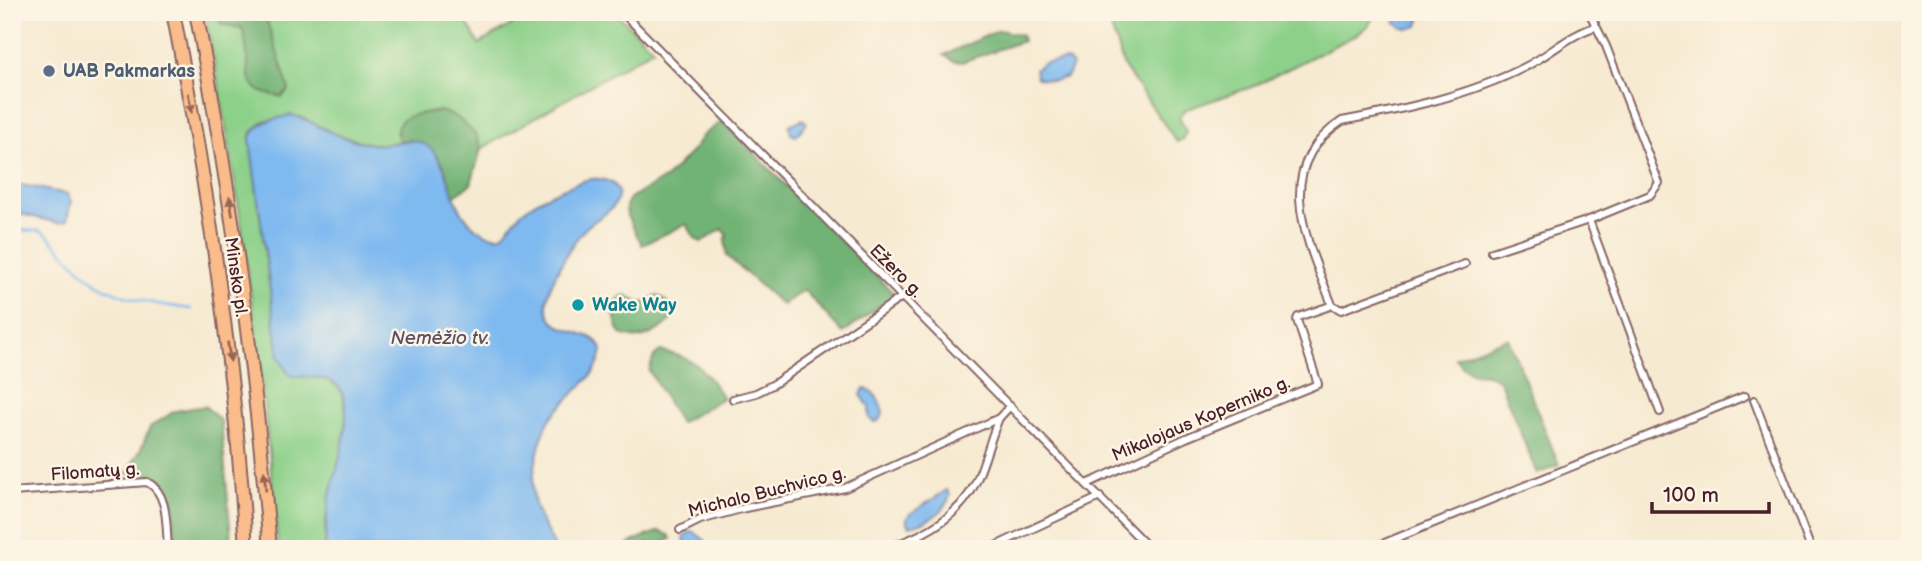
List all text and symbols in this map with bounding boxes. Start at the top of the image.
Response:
place label: UAB Pakmarkas [63,61,195,82]
marker: UAB Pakmarkas [41,63,57,79]
one-way arrow [185,92,196,114]
one-way arrow [225,195,236,217]
street label: Minsko pl. [220,236,252,318]
street label: Ežero g. [865,240,927,302]
place label: Wake Way [592,295,677,316]
marker: Wake Way [570,297,586,313]
water label: Nemėžio tv. [391,327,489,350]
one-way arrow [223,341,234,363]
street label: Mikalojaus Koperniko g. [1109,372,1293,466]
street label: Filomatų g. [50,458,140,486]
street label: Michalo Buchvico g. [686,462,848,522]
one-way arrow [259,470,270,492]
scale bar [1652,470,1770,514]
text: 100 m [1663,483,1719,508]

